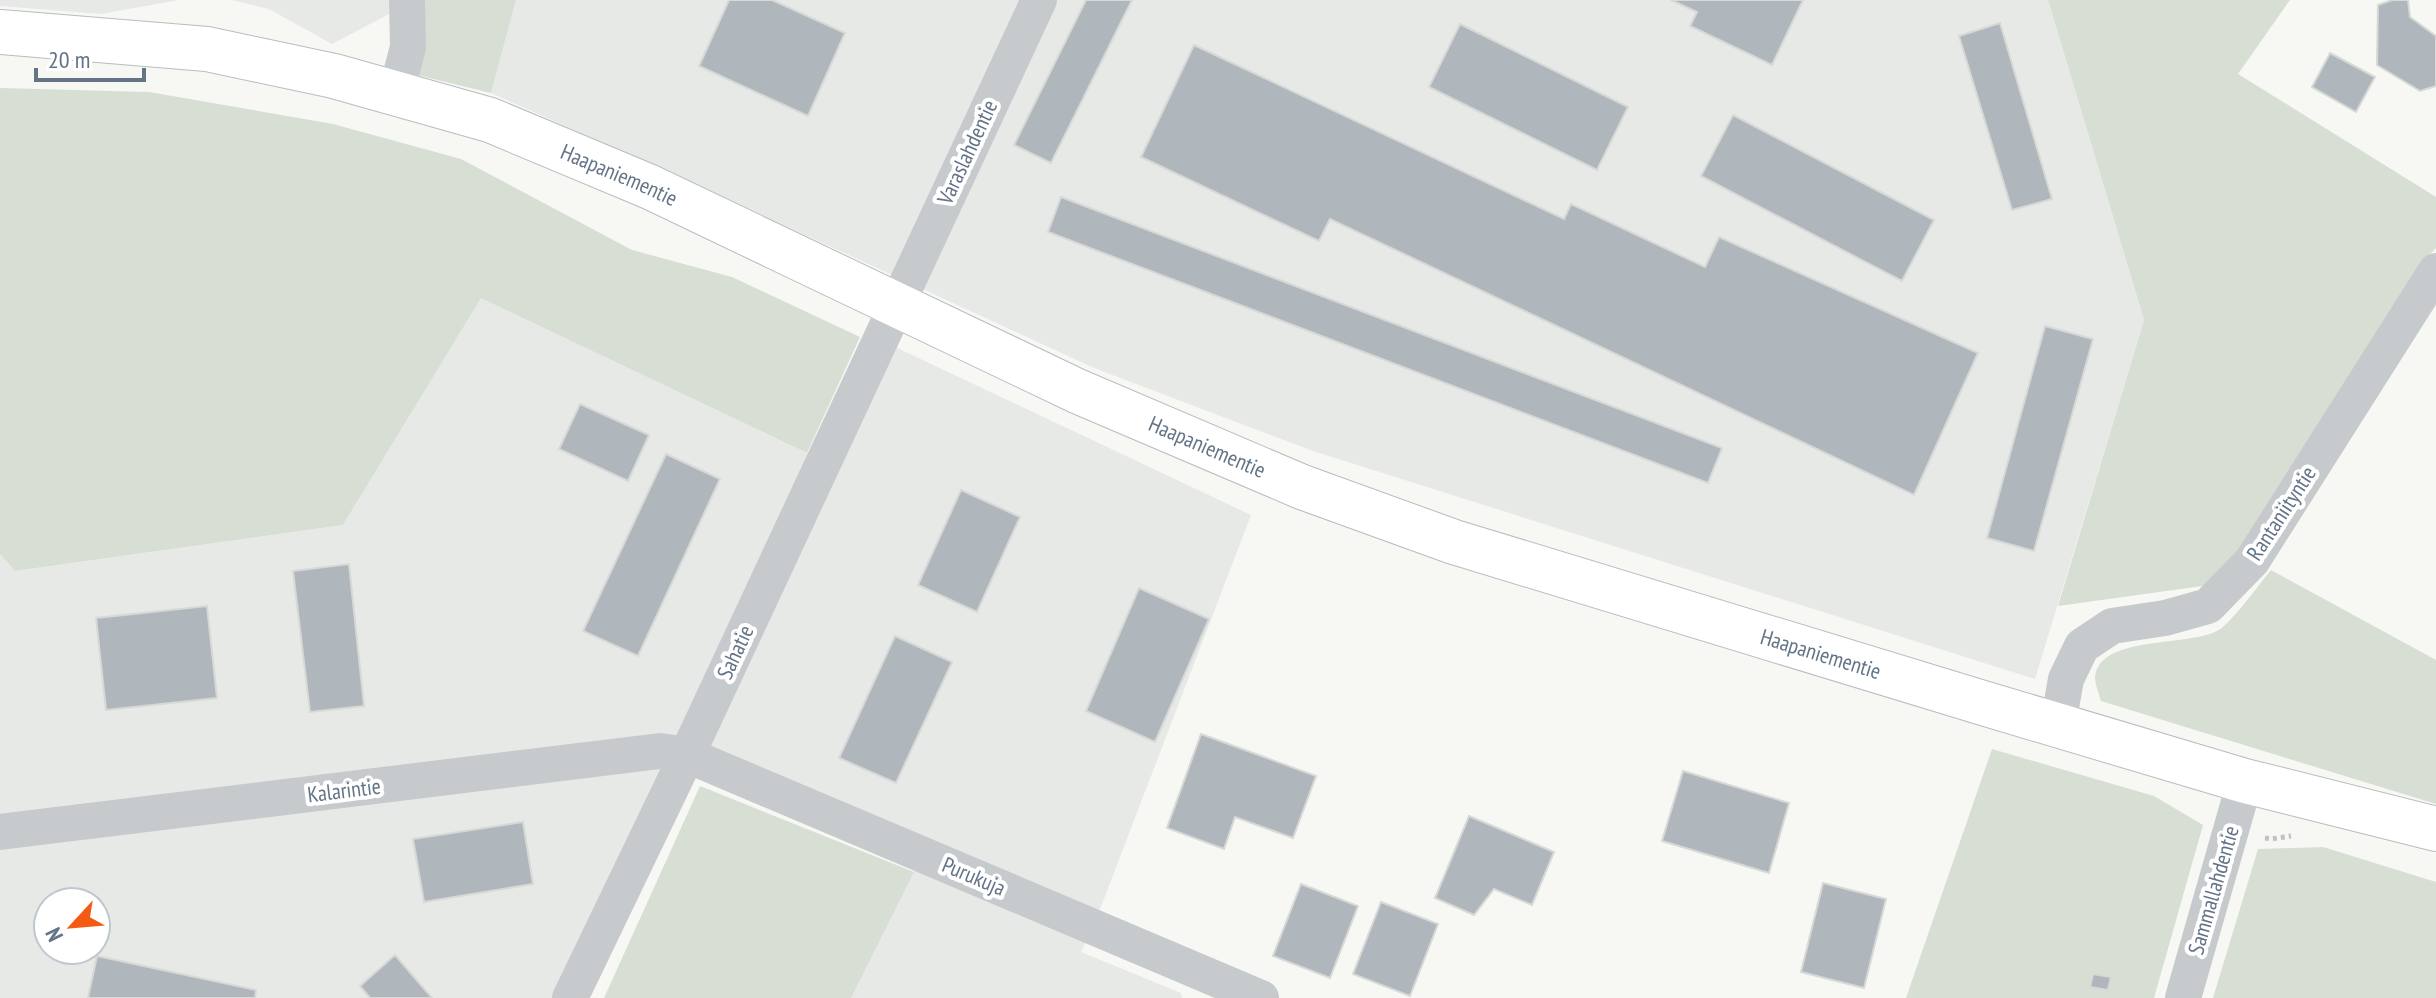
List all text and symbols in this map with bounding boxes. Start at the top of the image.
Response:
scale bar [36,32,144,82]
text: 20 m [48,44,90,75]
street label: Varaslahdentie [930,95,1003,210]
street label: Haapaniementie [557,137,682,212]
street label: Haapaniementie [1145,409,1270,484]
street label: Rantaniityntie [2240,461,2322,565]
street label: Sahatie [710,620,760,684]
street label: Haapaniementie [1757,622,1884,685]
street label: Kalarintie [306,772,382,808]
street label: Sammallahdentie [2181,822,2245,958]
street label: Purukuja [938,850,1010,902]
north arrow [32,886,112,966]
text: N [39,923,69,946]

